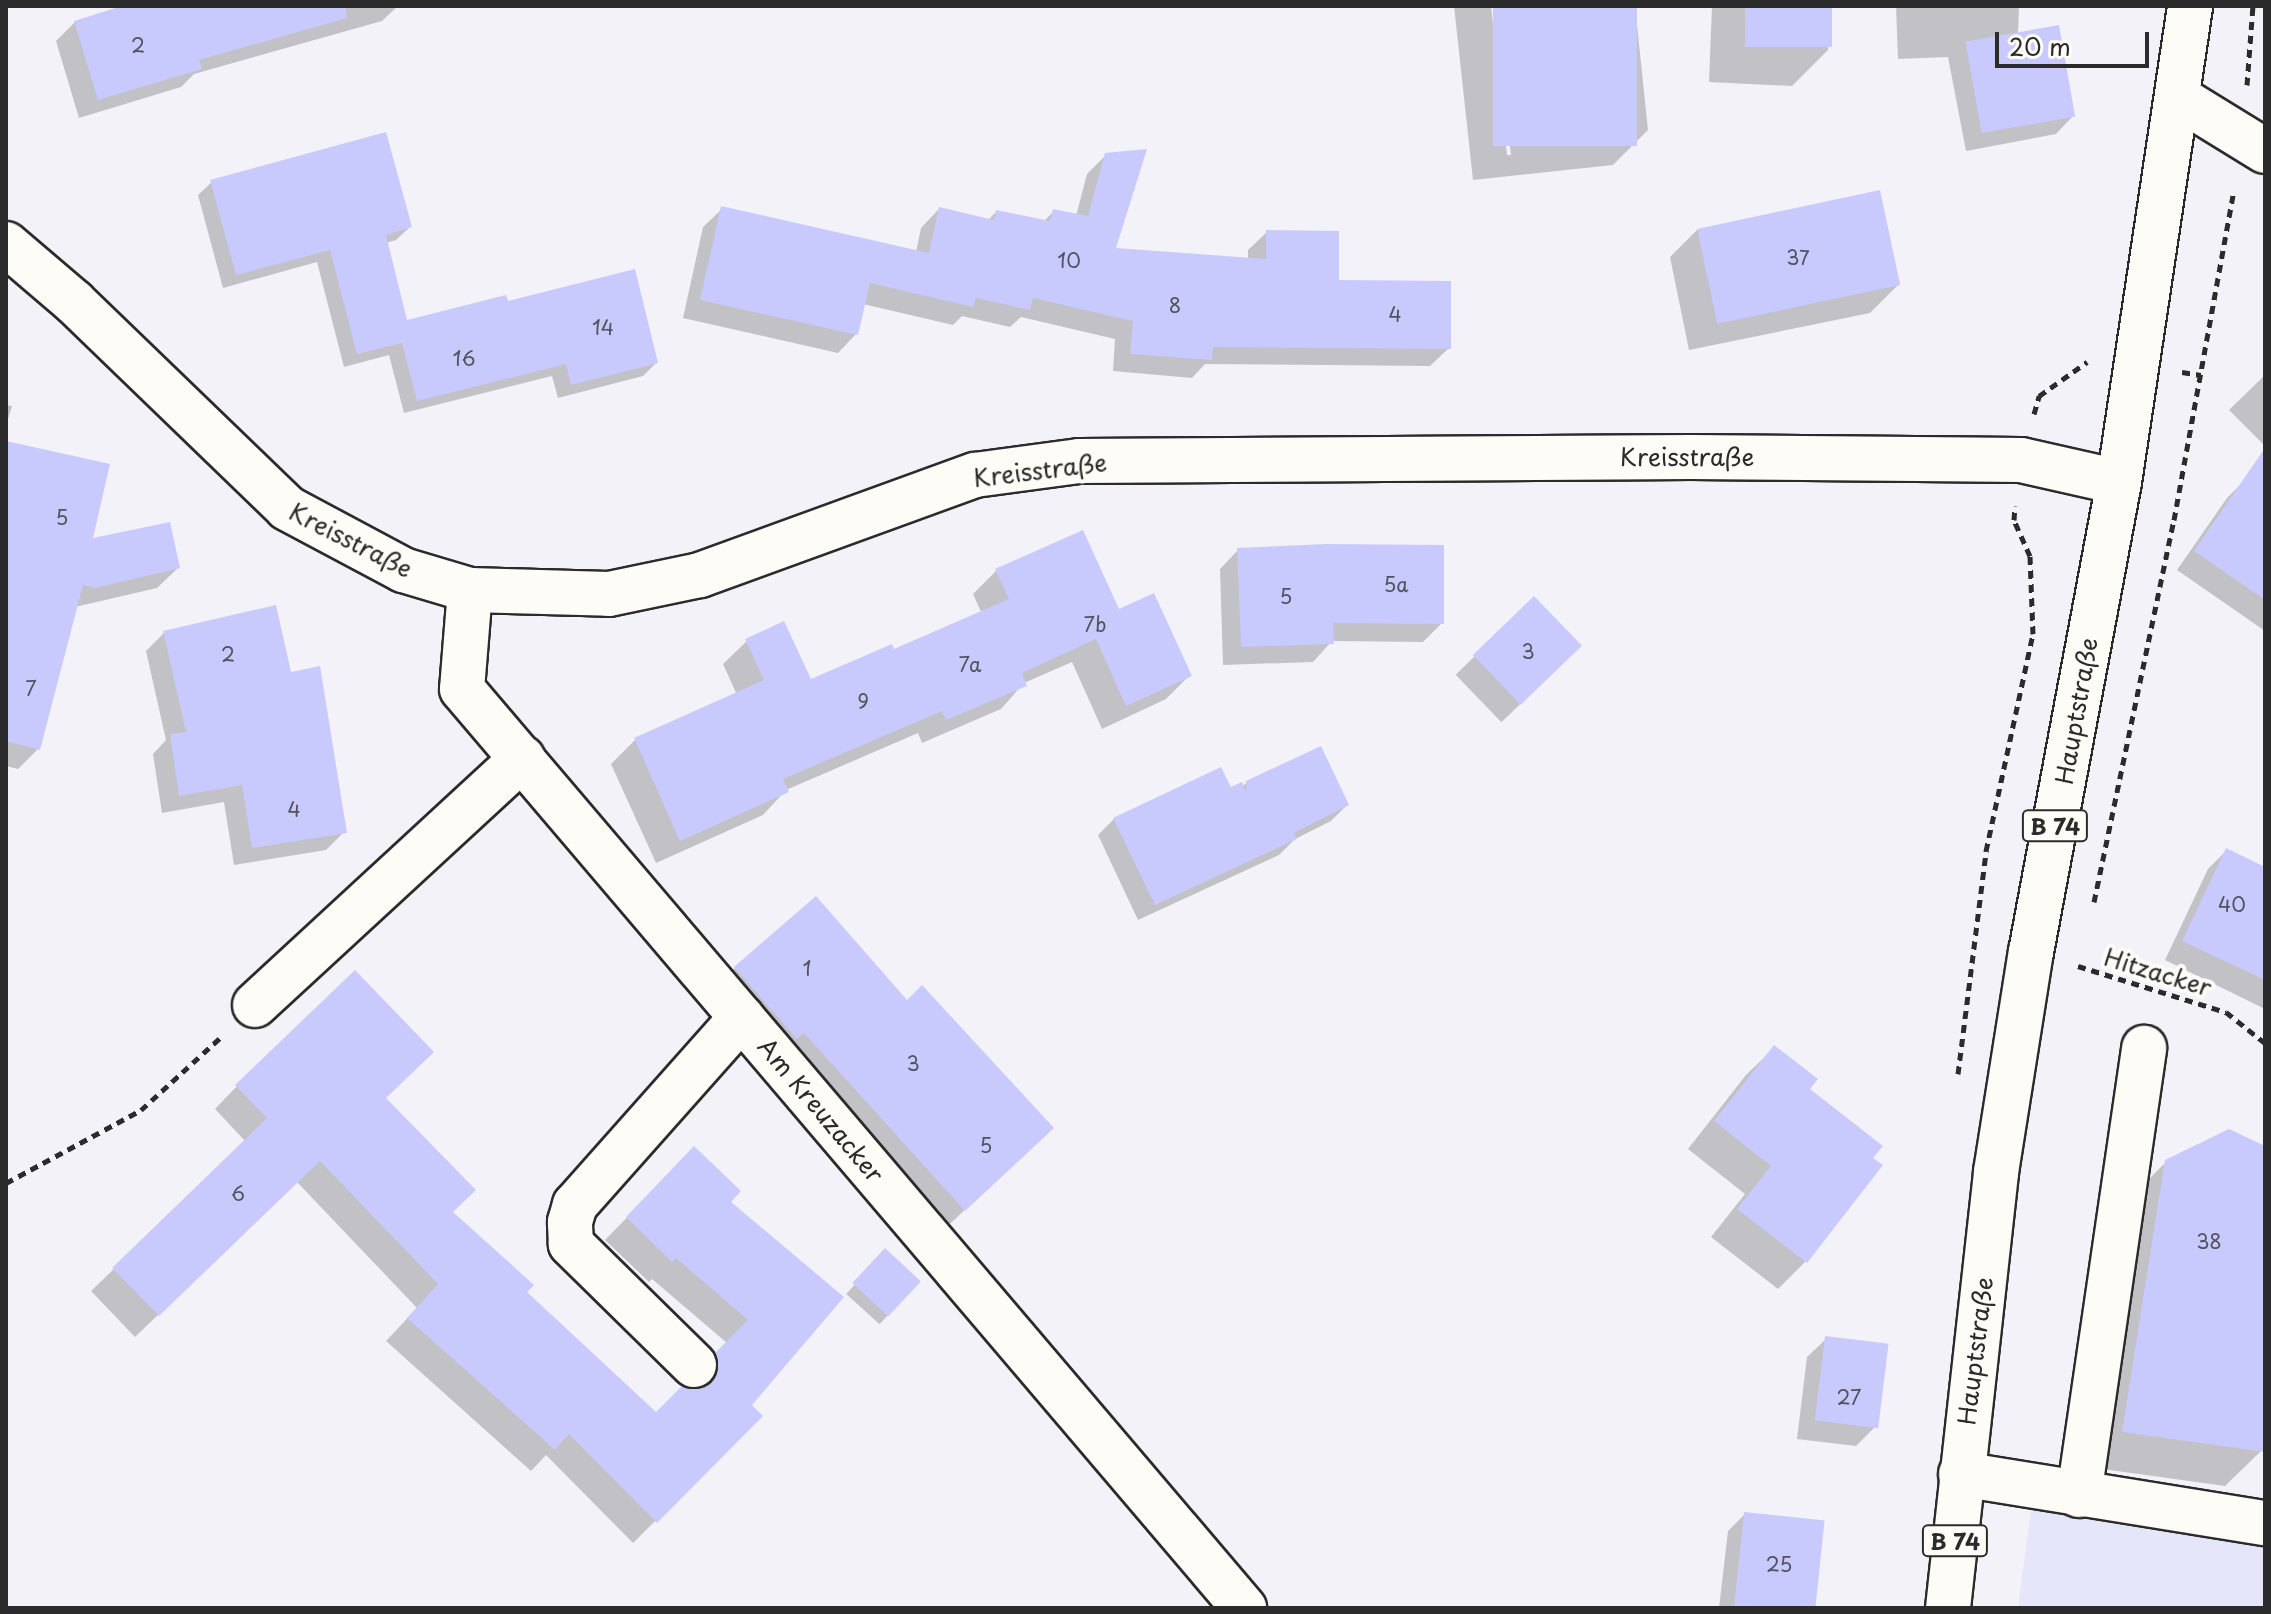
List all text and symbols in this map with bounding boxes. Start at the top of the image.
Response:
scale bar [1999,16,2153,66]
text: 20 m [2009,28,2071,64]
house number: 2 [131,33,145,57]
house number: 37 [1786,245,1810,269]
house number: 10 [1057,248,1081,272]
house number: 8 [1169,293,1181,317]
house number: 4 [1388,302,1402,326]
house number: 14 [592,315,614,339]
house number: 16 [453,346,475,370]
street label: Kreisstraße [1620,443,1754,471]
street label: Kreisstraße [972,448,1108,492]
street label: Kreisstraße [285,497,417,583]
house number: 5 [56,505,68,529]
house number: 5a [1383,572,1409,596]
house number: 5 [1280,584,1292,608]
house number: 7b [1084,612,1106,636]
street label: Hauptstraße [2049,635,2103,787]
house number: 3 [1521,639,1535,663]
house number: 2 [221,642,235,666]
house number: 7a [959,652,981,676]
house number: 7 [25,676,37,700]
house number: 9 [857,689,869,713]
house number: 4 [287,797,301,821]
road number: B 74 [2021,808,2089,844]
house number: 40 [2218,892,2246,916]
street label: Hitzacker [2101,942,2215,1002]
house number: 1 [803,956,811,980]
street label: Am Kreuzacker [752,1032,890,1188]
house number: 3 [906,1051,920,1075]
house number: 5 [980,1133,992,1157]
house number: 6 [231,1181,245,1205]
house number: 38 [2196,1229,2222,1253]
street label: Hauptstraße [1952,1275,1998,1427]
house number: 27 [1837,1385,1861,1409]
road number: B 74 [1921,1523,1989,1559]
house number: 25 [1766,1552,1792,1576]

